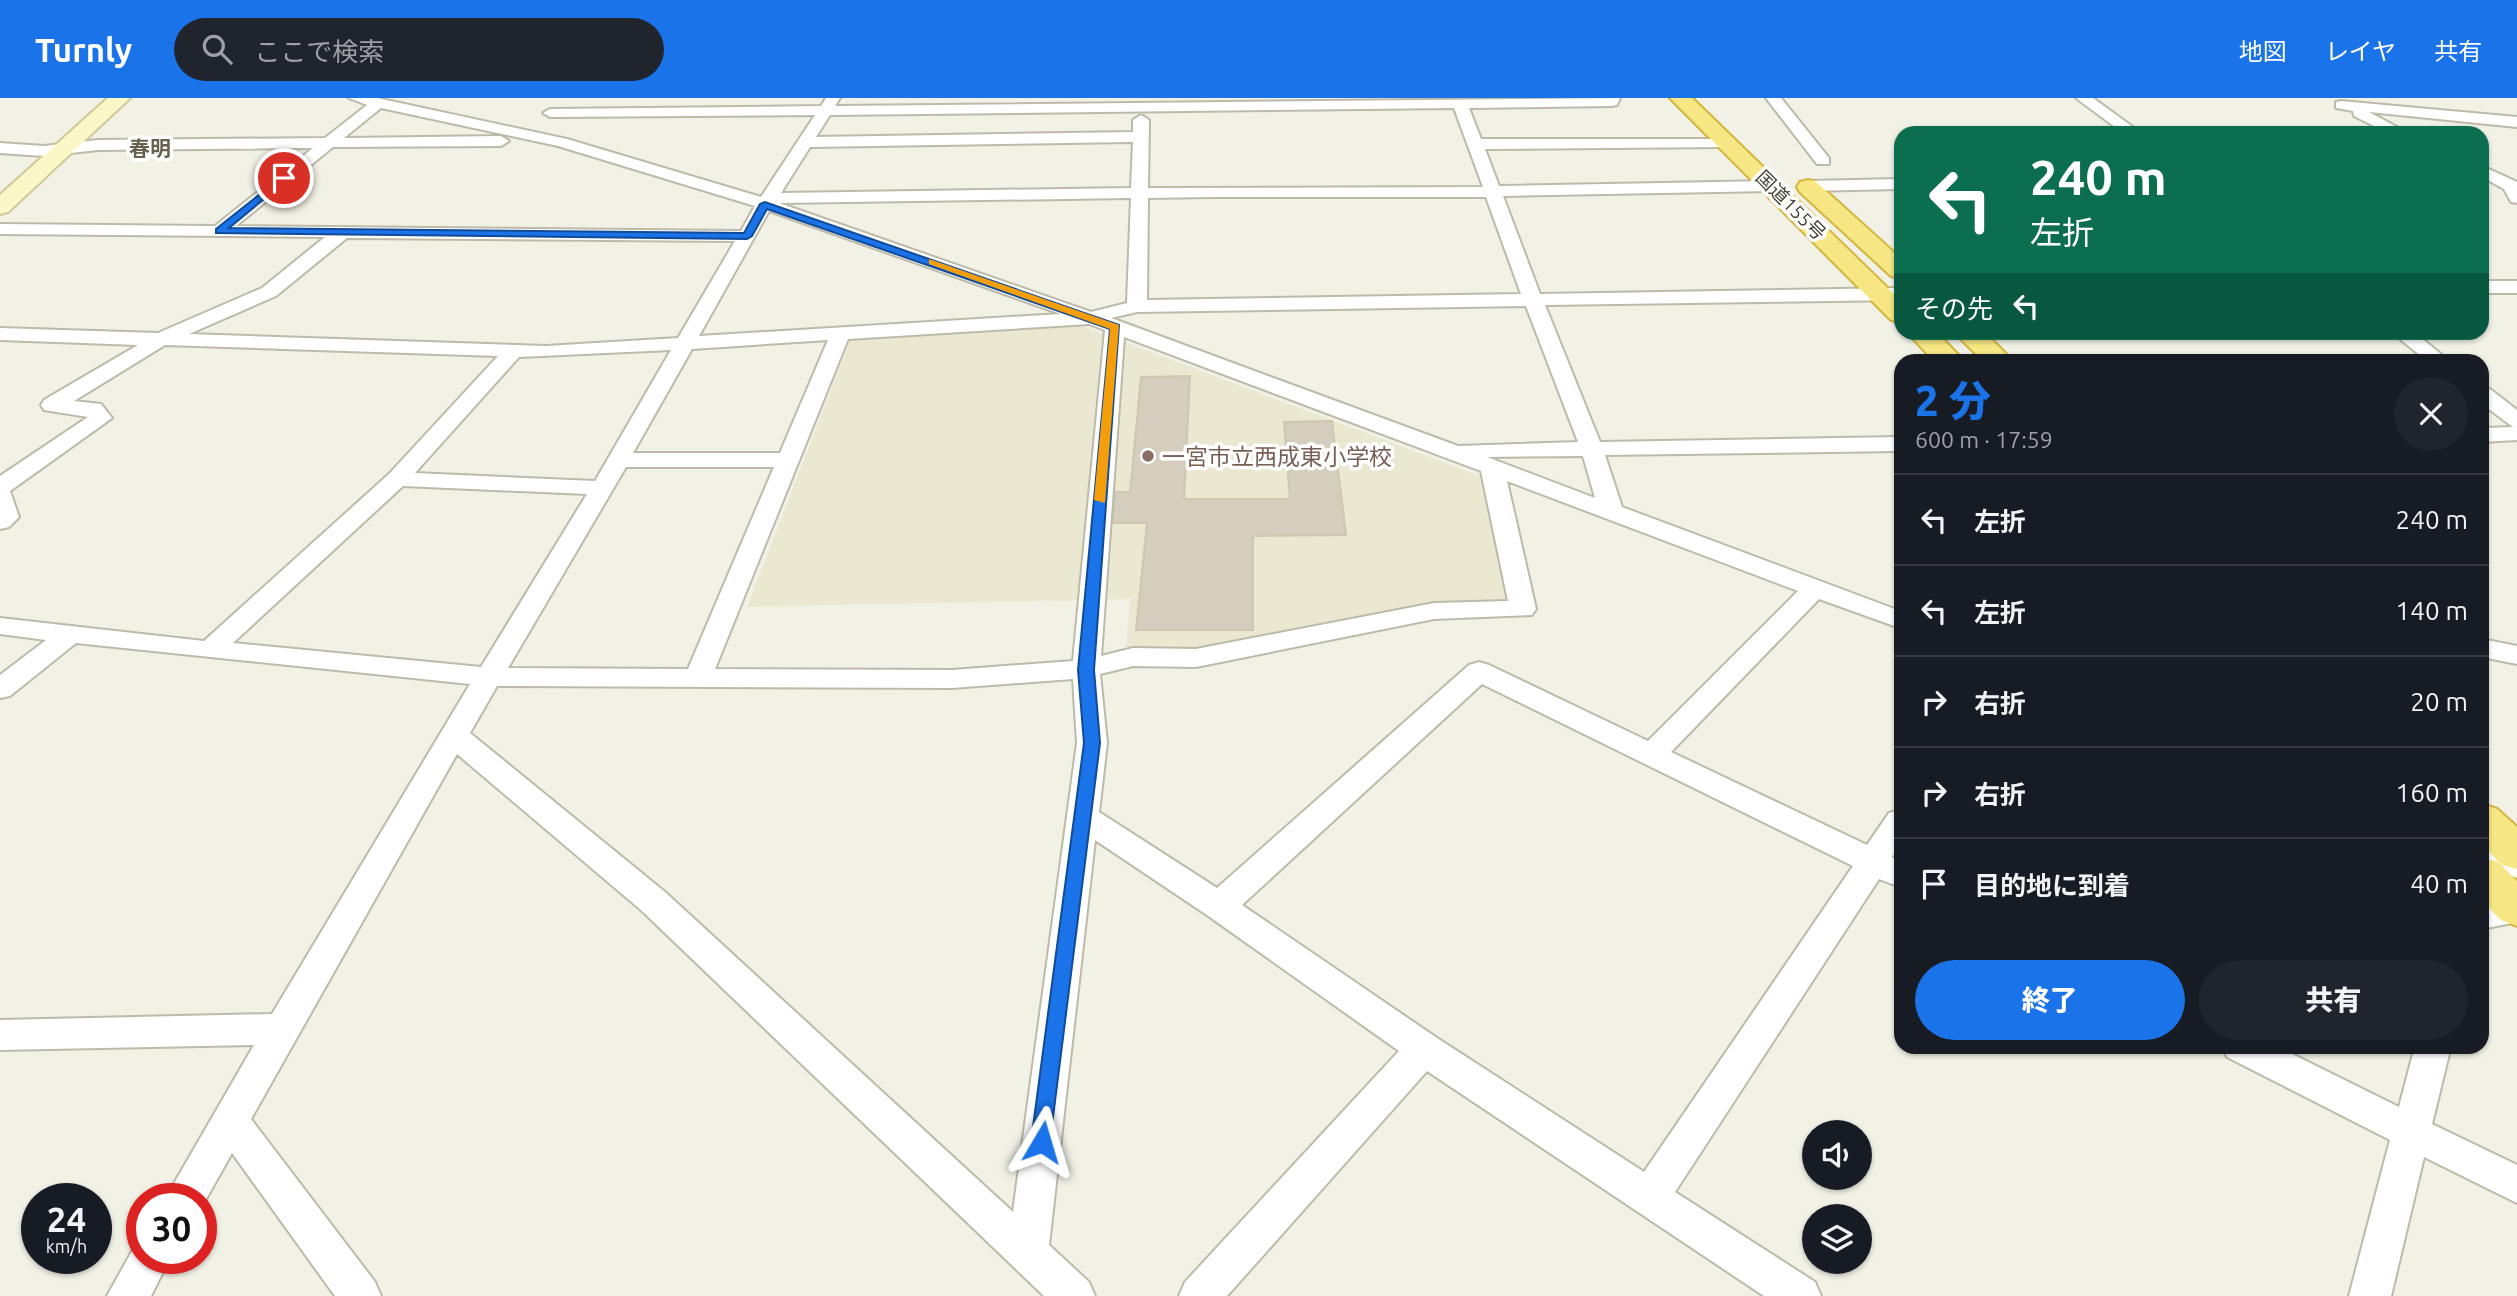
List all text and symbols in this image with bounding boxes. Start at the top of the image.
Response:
search box [174,18,664,81]
icon: search [198,30,236,68]
text: Turnly [35,31,132,68]
text: ここで検索 [254,37,384,66]
text: 地図 [2239,38,2287,65]
text: レイヤ [2325,38,2396,65]
text: 共有 [2434,38,2482,65]
district label: 春明 [129,136,171,160]
pin [254,148,314,208]
text: 240 m [2030,149,2167,204]
icon: left [1915,154,2006,245]
icon: arrive [265,159,303,197]
street label: 国道155号 [1752,166,1830,244]
text: 左折 [2030,214,2094,250]
icon: left [2007,287,2045,325]
text: その先 [1915,294,1993,323]
text: 2 分 [1915,377,1991,424]
button: close [2394,377,2468,451]
text: 600 m · 17:59 [1915,427,2053,452]
place label: 一宮市立西成東小学校 [1162,444,1392,469]
marker: 一宮市立西成東小学校 [1140,448,1156,464]
icon: left [1915,501,1953,539]
text: 240 m [2396,505,2468,534]
text: 左折 [1974,507,2026,536]
icon: left [1915,592,1953,630]
text: 140 m [2396,596,2468,625]
text: 左折 [1974,598,2026,627]
icon: right [1915,683,1953,721]
text: 20 m [2410,687,2468,716]
text: 右折 [1974,689,2026,718]
icon: right [1915,774,1953,812]
text: 160 m [2396,778,2468,807]
text: 右折 [1974,780,2026,809]
icon: arrive [1915,865,1953,903]
text: 40 m [2410,869,2468,898]
text: 目的地に到着 [1974,871,2130,900]
button: 終了 [1915,960,2185,1040]
button: 共有 [2199,960,2468,1040]
position arrow [1005,1105,1079,1179]
map controls [1802,1120,1872,1274]
button: sound [1802,1120,1872,1190]
speed limit sign: 30 [126,1183,217,1274]
text: 24 [47,1199,86,1239]
button: layers [1802,1204,1872,1274]
text: km/h [46,1236,87,1256]

